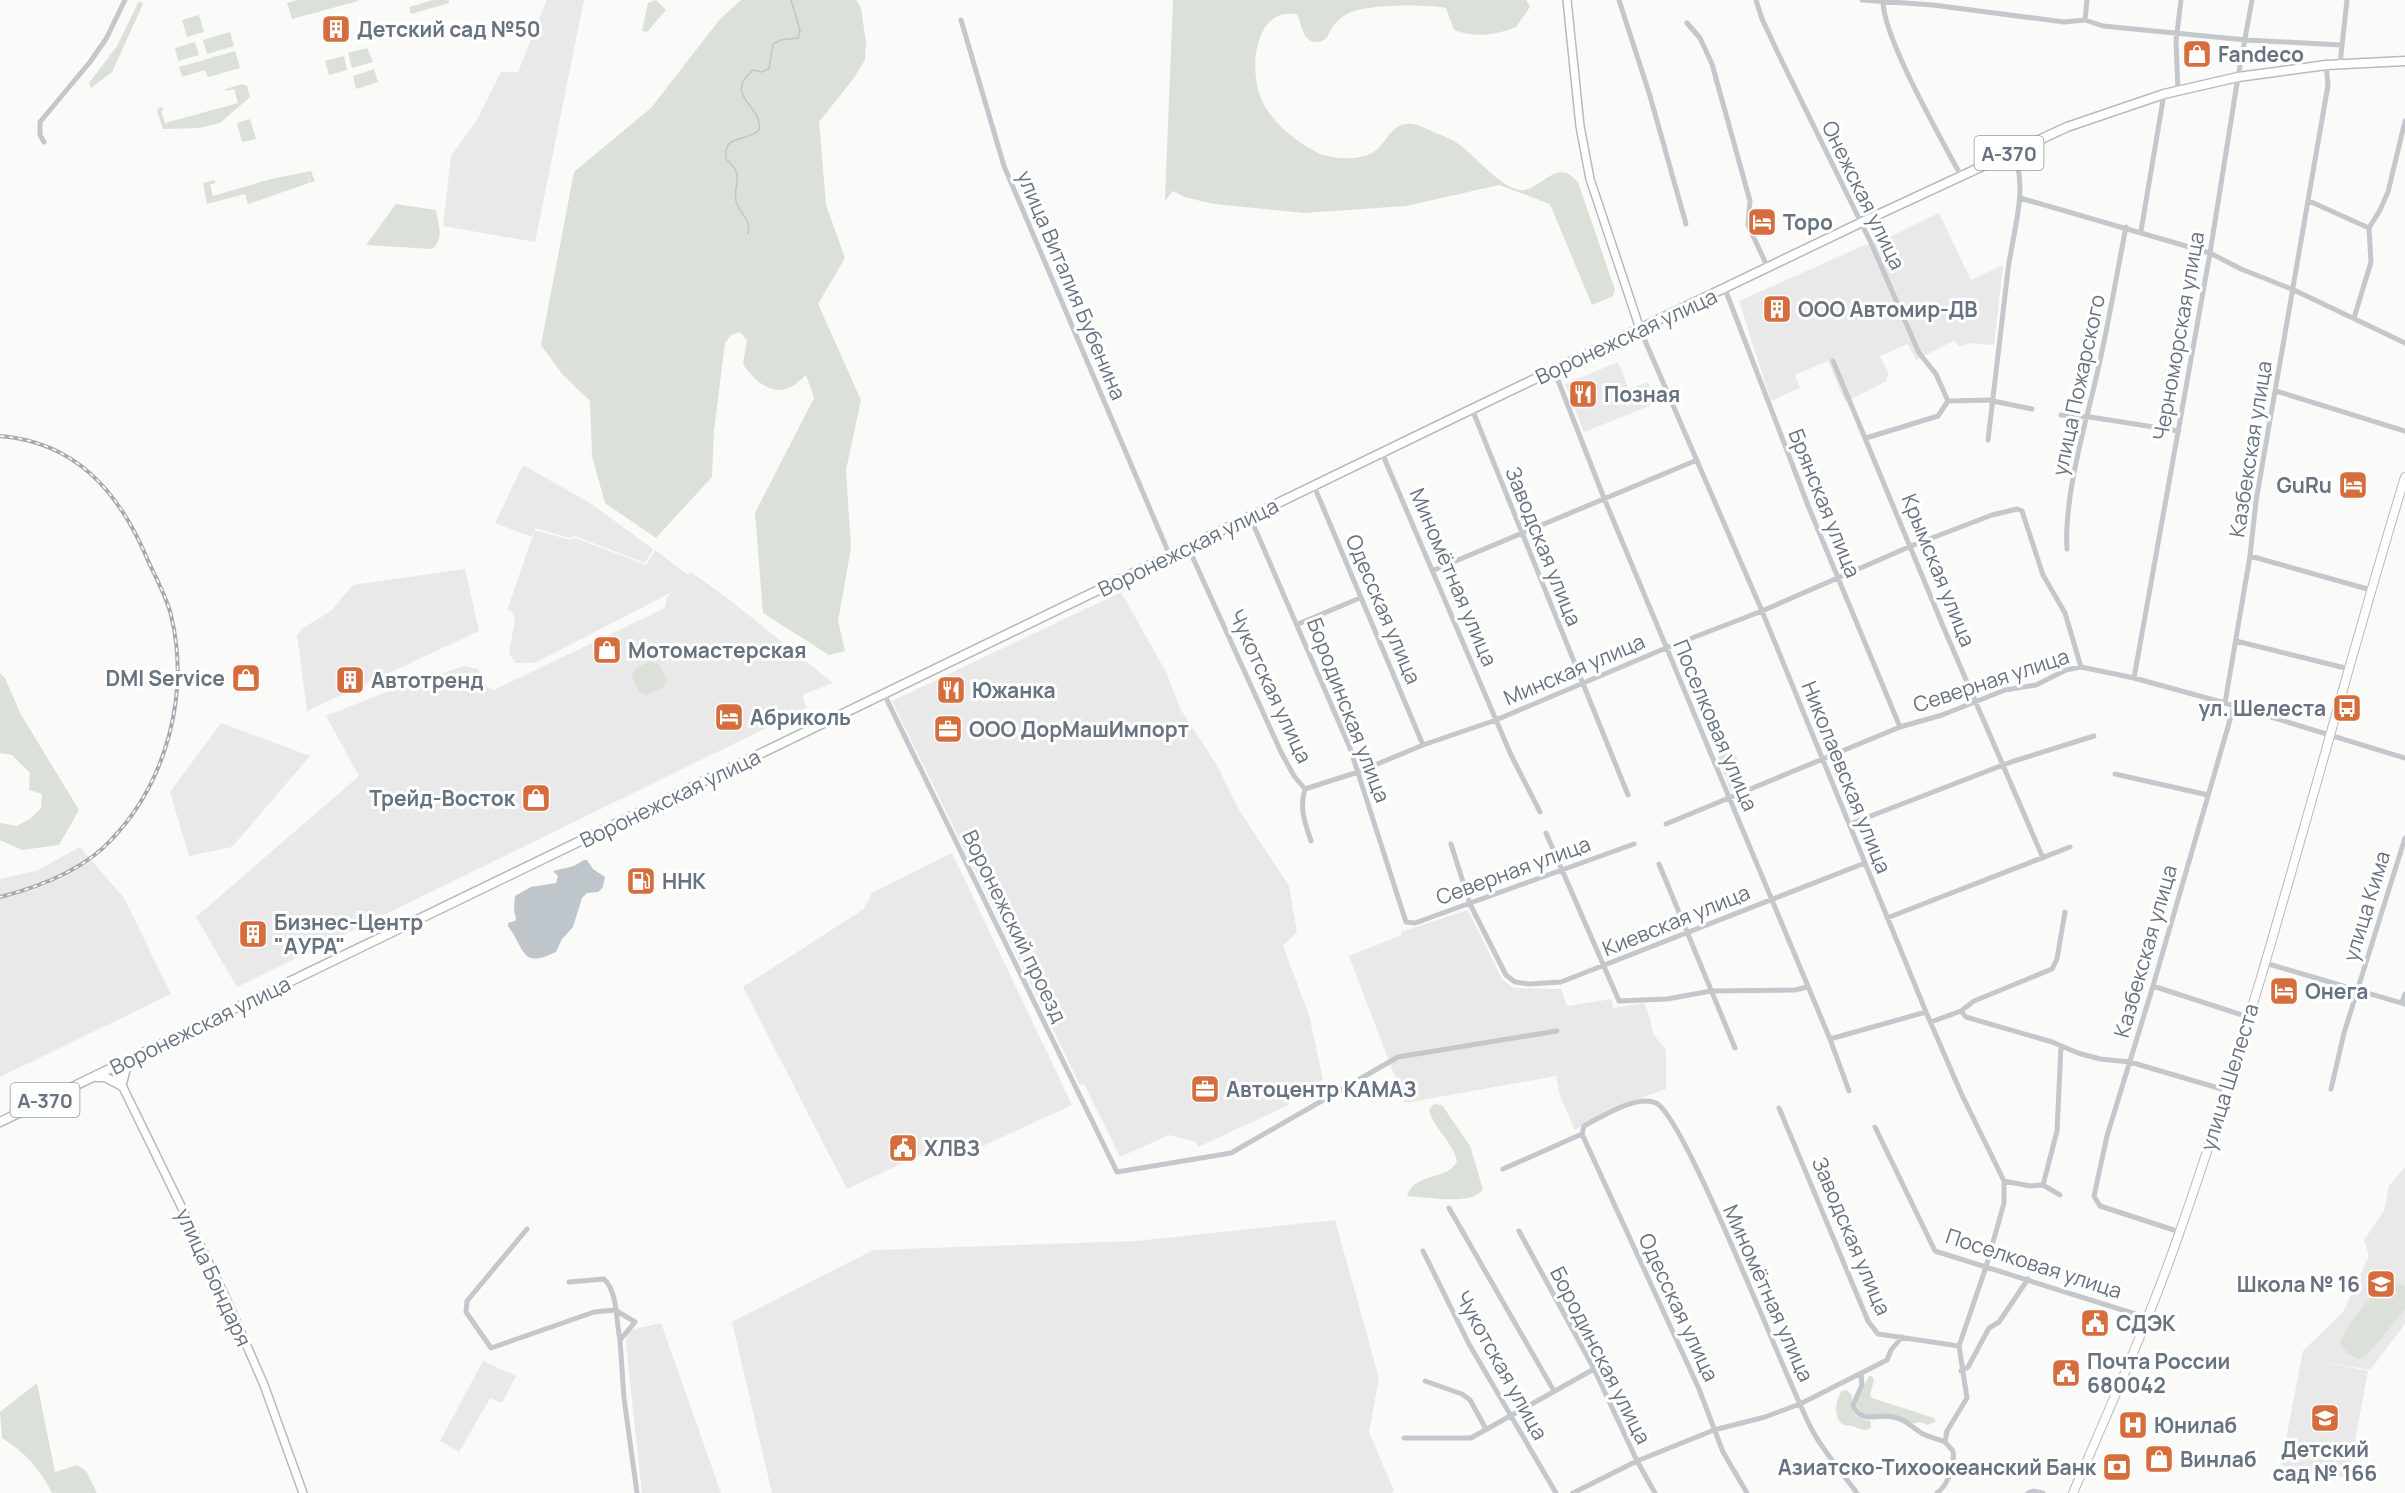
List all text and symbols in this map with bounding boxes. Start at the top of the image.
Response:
building icon: Детский сад №50 [320,13,352,45]
place label: Детский сад №50 [357,15,541,43]
shop icon: Fandeco [2181,38,2213,70]
place label: Fandeco [2218,40,2304,68]
street label: Онежская улица [1816,116,1912,274]
road number: А-370 [1974,136,2044,170]
street label: улица Виталия Бубенина [1011,166,1133,404]
hotel icon: Торо [1746,206,1778,238]
place label: Торо [1783,208,1833,236]
street label: Черноморская улица [2146,230,2210,442]
street label: Воронежская улица [1531,282,1721,390]
street label: улица Пожарского [2045,292,2111,478]
building icon: ООО Автомир-ДВ [1761,293,1793,325]
place label: ООО Автомир-ДВ [1798,295,1978,323]
street label: Казбекская улица [2222,359,2278,539]
restaurant icon: Позная [1567,378,1599,410]
place label: Позная [1604,380,1680,408]
street label: Брянская улица [1782,425,1868,581]
street label: Заводская улица [1499,462,1589,630]
hotel icon: GuRu [2337,469,2369,501]
place label: GuRu [2276,471,2332,499]
street label: Миномётная улица [1404,484,1504,670]
street label: Крымская улица [1896,490,1982,650]
street label: Воронежская улица [1093,491,1283,603]
street label: Одесская улица [1340,530,1428,688]
street label: Чукотская улица [1223,605,1319,767]
street label: Бородинская улица [1301,614,1397,806]
street label: Минская улица [1499,627,1649,711]
shop icon: Мотомастерская [591,634,623,666]
street label: Поселковая улица [1667,635,1765,815]
place label: Мотомастерская [628,636,806,664]
street label: Северная улица [1909,642,2073,718]
shop icon: DMI Service [230,662,262,694]
place label: DMI Service [106,664,225,692]
building icon: Автотренд [334,664,366,696]
place label: Автотренд [371,666,484,694]
restaurant icon: Южанка [935,674,967,706]
place label: Южанка [972,676,1056,704]
street label: Николаевская улица [1796,677,1898,877]
bus stop icon: ул. Шелеста [2331,692,2363,724]
place label: ул. Шелеста [2199,694,2326,722]
hotel icon: Абриколь [713,701,745,733]
place label: Абриколь [750,703,851,731]
office icon: ООО ДорМашИмпорт [932,713,964,745]
place label: ООО ДорМашИмпорт [969,715,1189,743]
street label: Воронежская улица [575,742,765,854]
shop icon: Трейд-Восток [520,782,552,814]
place label: Трейд-Восток [369,784,516,812]
street label: Воронежский проезд [956,825,1074,1027]
street label: Северная улица [1432,829,1594,911]
street label: улица Кима [2336,847,2396,965]
street label: Казбекская улица [2107,861,2183,1041]
fuel station icon: ННК [625,865,657,897]
place label: ННК [662,867,706,895]
street label: Киевская улица [1598,878,1754,962]
place label: Бизнес-Центр "АУРА" [274,908,423,960]
building icon: Бизнес-Центр "АУРА" [237,918,269,950]
street label: Воронежская улица [105,969,295,1081]
hotel icon: Онега [2268,975,2300,1007]
place label: Онега [2305,977,2368,1005]
street label: улица Шелеста [2193,1000,2265,1154]
office icon: Автоцентр КАМАЗ [1189,1073,1221,1105]
place label: Автоцентр КАМАЗ [1226,1075,1416,1103]
road number: А-370 [10,1083,80,1117]
public building icon: ХЛВЗ [887,1132,919,1164]
place label: ХЛВЗ [924,1134,980,1162]
street label: Заводская улица [1806,1153,1898,1319]
street label: Миномётная улица [1717,1200,1821,1386]
street label: улица Бондаря [170,1203,258,1351]
street label: Поселковая улица [1942,1221,2126,1305]
street label: Одесская улица [1632,1228,1726,1386]
street label: Бородинская улица [1544,1261,1658,1449]
school or university icon: Школа № 16 [2365,1268,2397,1300]
place label: Школа № 16 [2237,1270,2360,1298]
street label: Чукотская улица [1449,1286,1555,1444]
public building icon: СДЭК [2079,1307,2111,1339]
place label: СДЭК [2116,1309,2176,1337]
place label: Почта России 680042 [2087,1347,2230,1399]
public building icon: Почта России 680042 [2050,1357,2082,1389]
school or university icon: Детский сад № 166 [2309,1402,2341,1434]
hospital icon: Юнилаб [2117,1409,2149,1441]
place label: Юнилаб [2154,1411,2237,1439]
place label: Детский сад № 166 [2273,1435,2377,1487]
shop icon: Винлаб [2143,1443,2175,1475]
place label: Винлаб [2180,1445,2256,1473]
bank icon: Азиатско-Тихоокеанский Банк [2101,1451,2133,1483]
place label: Азиатско-Тихоокеанский Банк [1778,1453,2097,1481]

